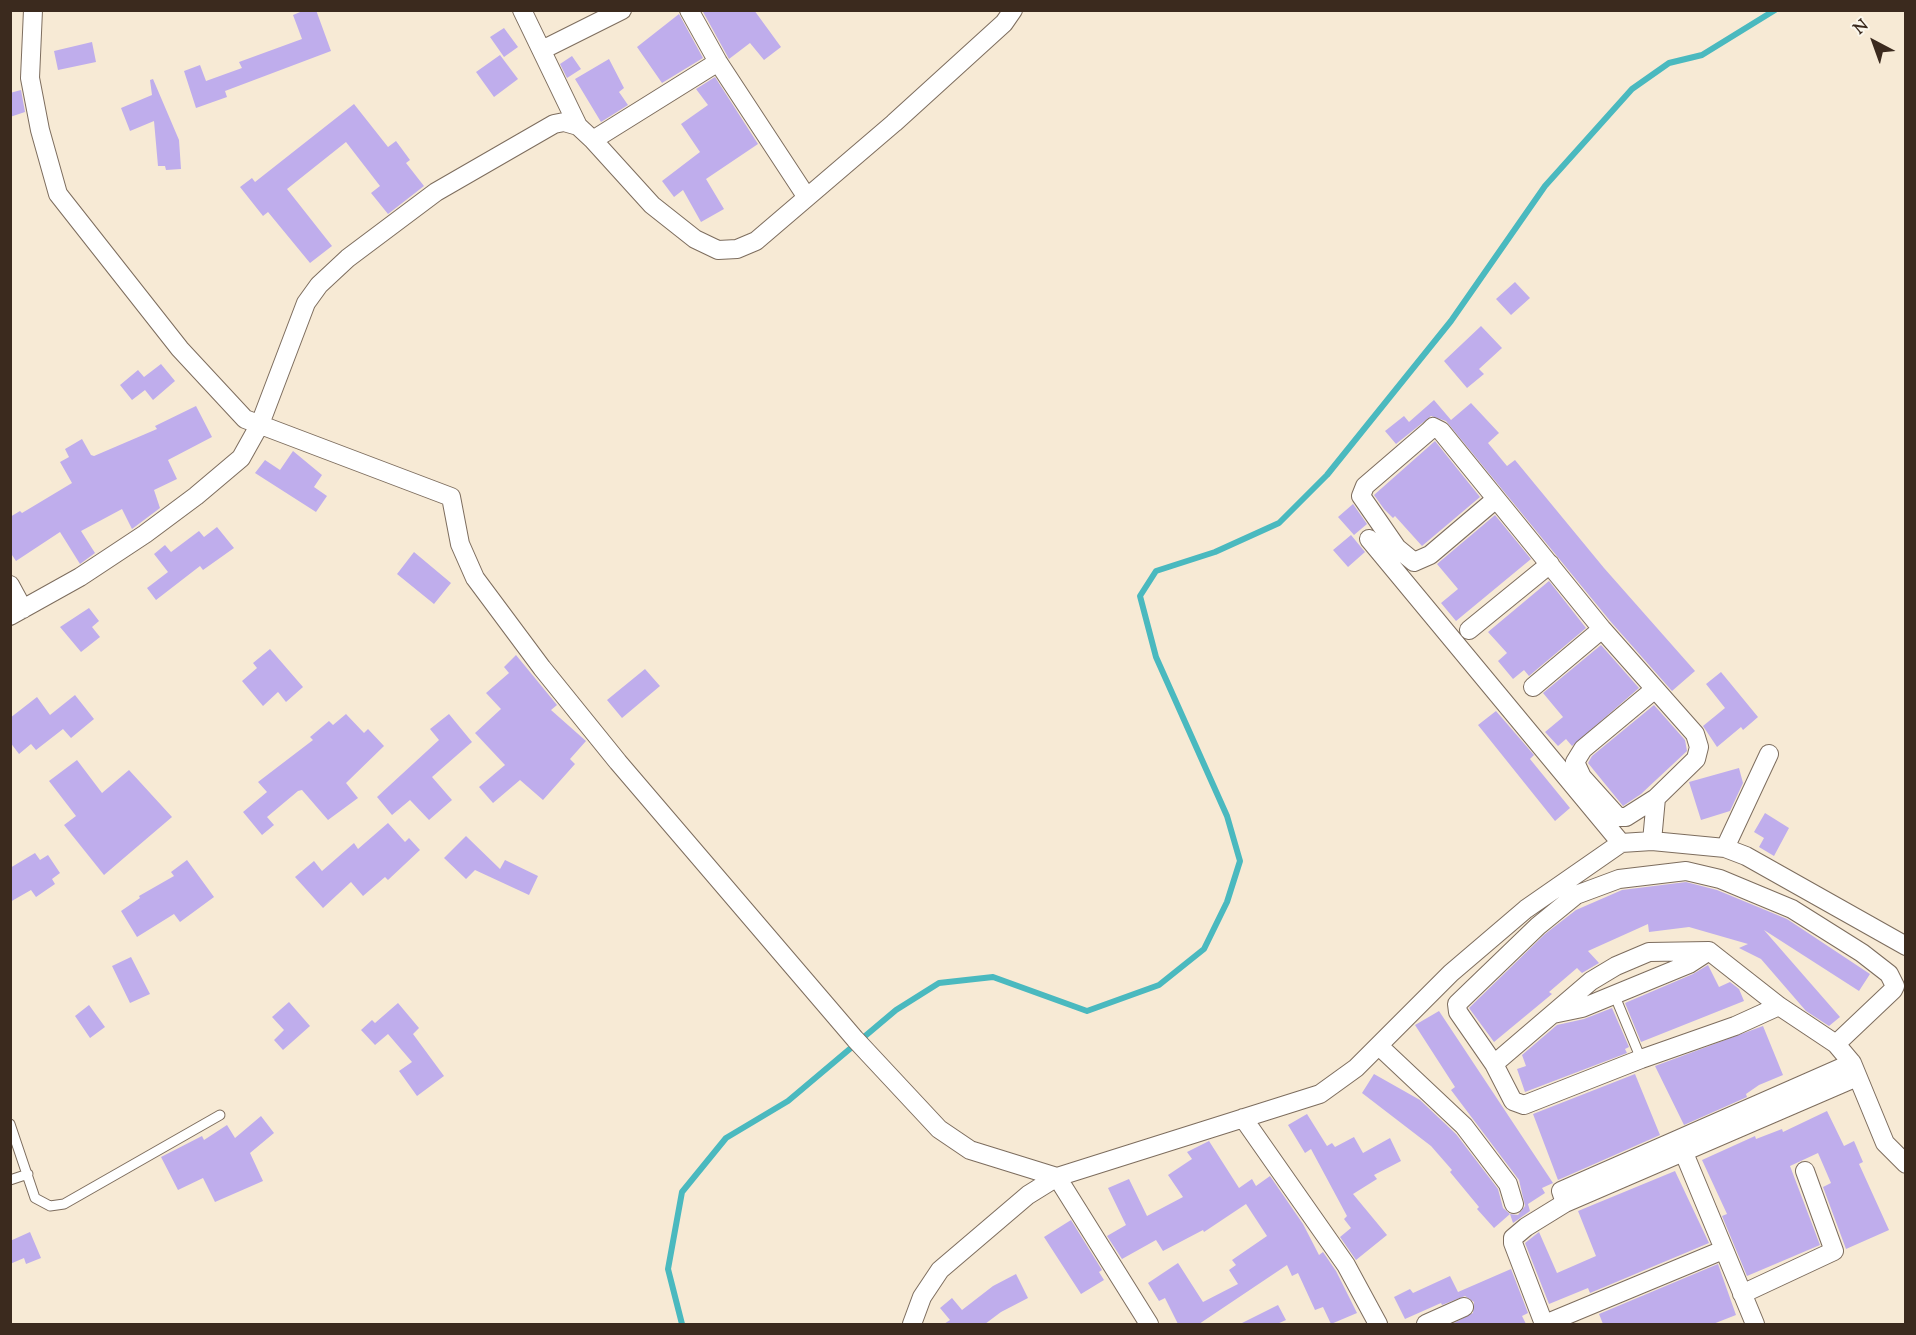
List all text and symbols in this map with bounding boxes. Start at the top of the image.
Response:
north arrow [1844,12,1904,72]
text: N [1849,15,1874,41]

